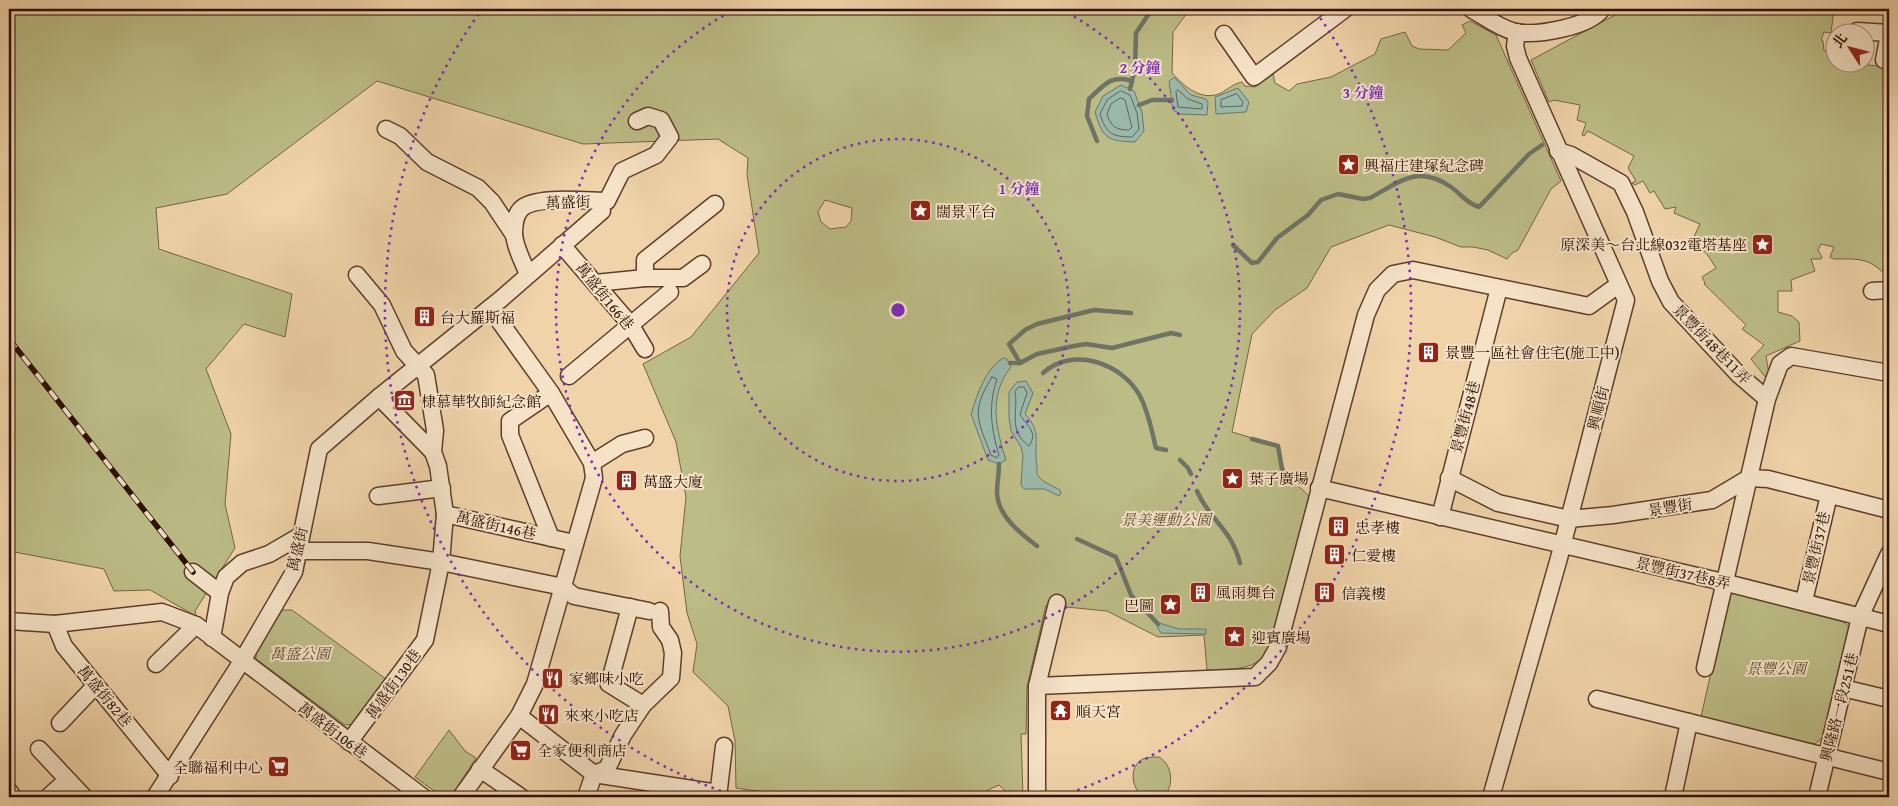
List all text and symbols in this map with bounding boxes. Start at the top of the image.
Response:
north arrow [1826,22,1876,72]
text: 北 [1827,29,1852,52]
text: 2 分鐘 [1119,57,1161,78]
text: 3 分鐘 [1342,82,1384,103]
place icon: 興福庄建塚紀念碑 [1336,153,1360,177]
place label: 興福庄建塚紀念碑 [1364,155,1484,176]
text: 1 分鐘 [998,178,1040,199]
street label: 萬盛街 [545,191,591,213]
place icon: 闊景平台 [908,199,932,223]
place label: 闊景平台 [936,201,996,222]
place icon: 原深美～台北線032電塔基座 [1751,232,1775,256]
place label: 原深美～台北線032電塔基座 [1560,234,1747,255]
street label: 萬盛街166巷 [571,258,639,334]
street label: 景豐街48巷11弄 [1668,299,1756,389]
centre of rings [889,301,907,319]
building icon: 台大羅斯福 [412,305,436,329]
place label: 台大羅斯福 [440,307,515,328]
building icon: 景豐一區社會住宅(施工中) [1417,340,1441,364]
place label: 景豐一區社會住宅(施工中) [1445,342,1620,363]
street label: 景豐街48巷 [1445,378,1485,456]
street label: 興順街 [1582,384,1614,432]
museum icon: 棣慕華牧師紀念館 [393,389,417,413]
place label: 棣慕華牧師紀念館 [421,391,541,412]
place icon: 葉子廣場 [1221,466,1245,490]
place label: 葉子廣場 [1249,468,1309,489]
building icon: 萬盛大廈 [615,469,639,493]
place label: 萬盛大廈 [643,471,703,492]
street label: 景豐街 [1646,493,1694,521]
street label: 萬盛街146巷 [454,506,538,544]
park label: 景美運動公園 [1121,509,1213,530]
street label: 景豐街37巷 [1797,509,1835,587]
building icon: 忠孝樓 [1327,515,1351,539]
place label: 忠孝樓 [1355,517,1400,538]
street label: 萬盛街 [282,525,312,573]
building icon: 仁愛樓 [1323,543,1347,567]
place label: 仁愛樓 [1351,545,1396,566]
street label: 景豐街37巷8弄 [1634,552,1732,594]
building icon: 風雨舞台 [1188,580,1212,604]
building icon: 信義樓 [1313,581,1337,605]
place label: 風雨舞台 [1216,582,1276,603]
place label: 信義樓 [1341,583,1386,604]
place icon: 巴圖 [1158,593,1182,617]
place label: 巴圖 [1124,595,1154,616]
place icon: 迎賓廣場 [1223,625,1247,649]
place label: 迎賓廣場 [1251,627,1311,648]
park label: 萬盛公園 [270,643,332,664]
street label: 萬盛街130巷 [361,645,425,723]
street label: 興隆路一段251巷 [1815,650,1863,764]
park label: 景豐公園 [1746,658,1808,679]
street label: 萬盛街82巷 [73,661,137,731]
restaurant icon: 家鄉味小吃 [541,666,565,690]
place label: 家鄉味小吃 [569,668,644,689]
street label: 萬盛街106巷 [294,697,372,763]
temple icon: 順天宮 [1048,699,1072,723]
place label: 順天宮 [1076,701,1121,722]
restaurant icon: 來來小吃店 [536,703,560,727]
place label: 來來小吃店 [564,705,639,726]
supermarket icon: 全家便利商店 [509,738,533,762]
place label: 全家便利商店 [537,740,627,761]
supermarket icon: 全聯福利中心 [267,755,291,779]
place label: 全聯福利中心 [173,757,263,778]

